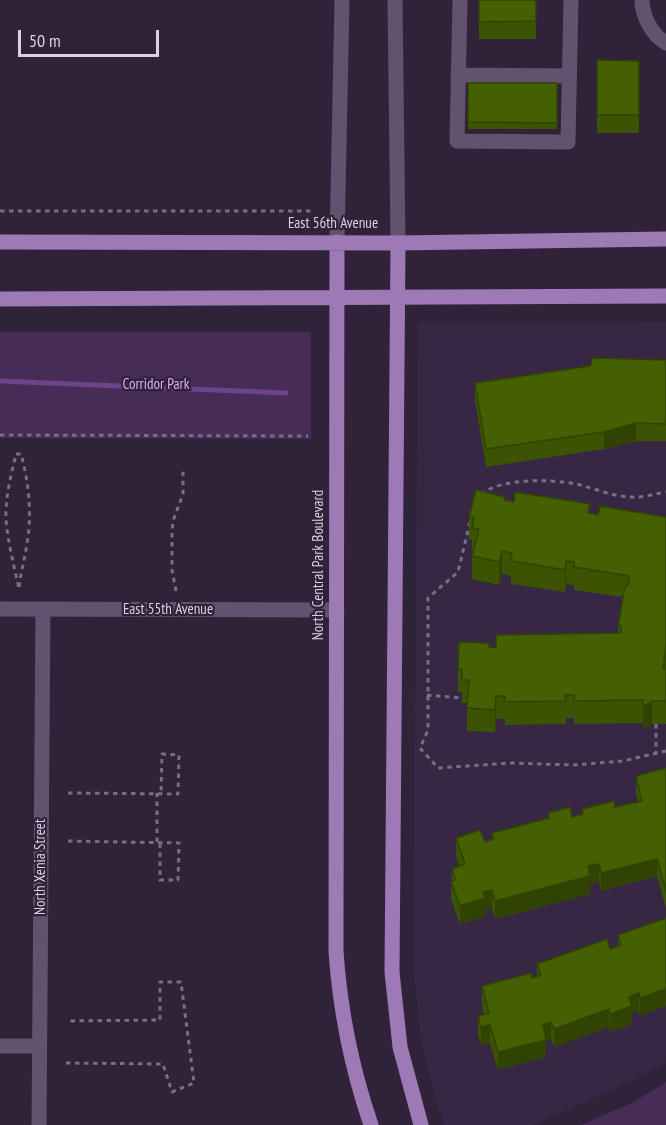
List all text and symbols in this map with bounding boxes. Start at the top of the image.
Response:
scale bar [21,18,162,56]
text: 50 m [29,29,61,52]
street label: East 56th Avenue [288,215,378,233]
park label: Corridor Park [123,376,189,394]
street label: North Central Park Boulevard [310,490,328,640]
street label: East 55th Avenue [123,601,213,619]
street label: North Xenia Street [32,819,50,915]

